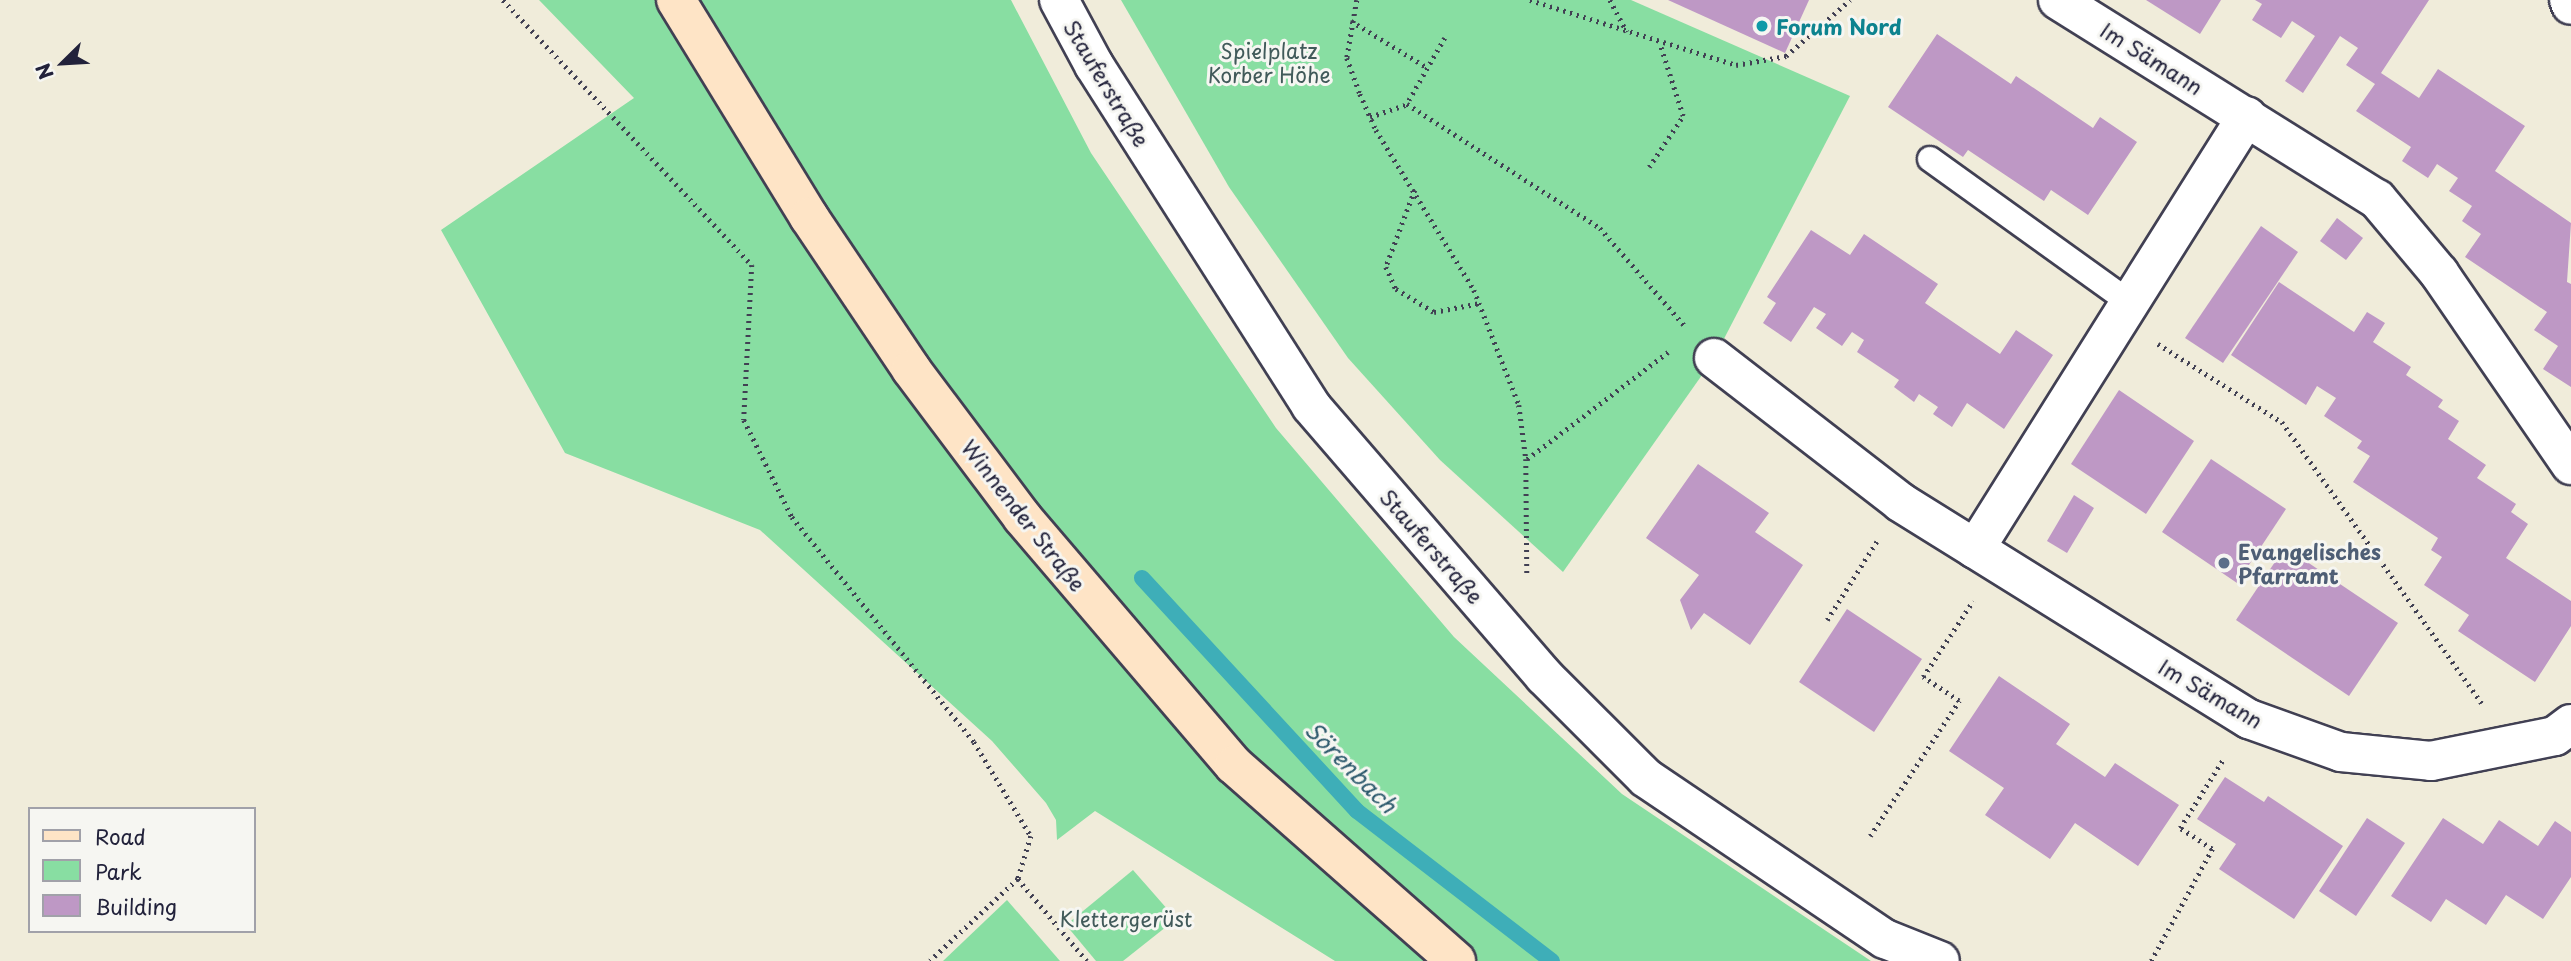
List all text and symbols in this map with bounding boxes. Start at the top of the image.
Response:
place label: Forum Nord [1776,13,1902,39]
street label: Stauferstraße [1059,15,1155,151]
street label: Im Sämann [2096,16,2208,100]
marker: Forum Nord [1754,18,1770,34]
north arrow [28,28,98,98]
park label: Spielplatz Korber Höhe [1206,37,1332,87]
text: N [28,59,60,84]
street label: Winnender Straße [957,434,1091,596]
street label: Stauferstraße [1376,484,1488,608]
place label: Evangelisches Pfarramt [2238,538,2381,588]
marker: Evangelisches Pfarramt [2216,555,2232,571]
street label: Im Sämann [2154,653,2268,733]
water label: Sörenbach [1300,716,1402,818]
legend [28,807,256,933]
text: Road [95,820,146,852]
text: Park [95,855,142,887]
text: Building [95,890,177,922]
park label: Klettergerüst [1060,905,1192,931]

